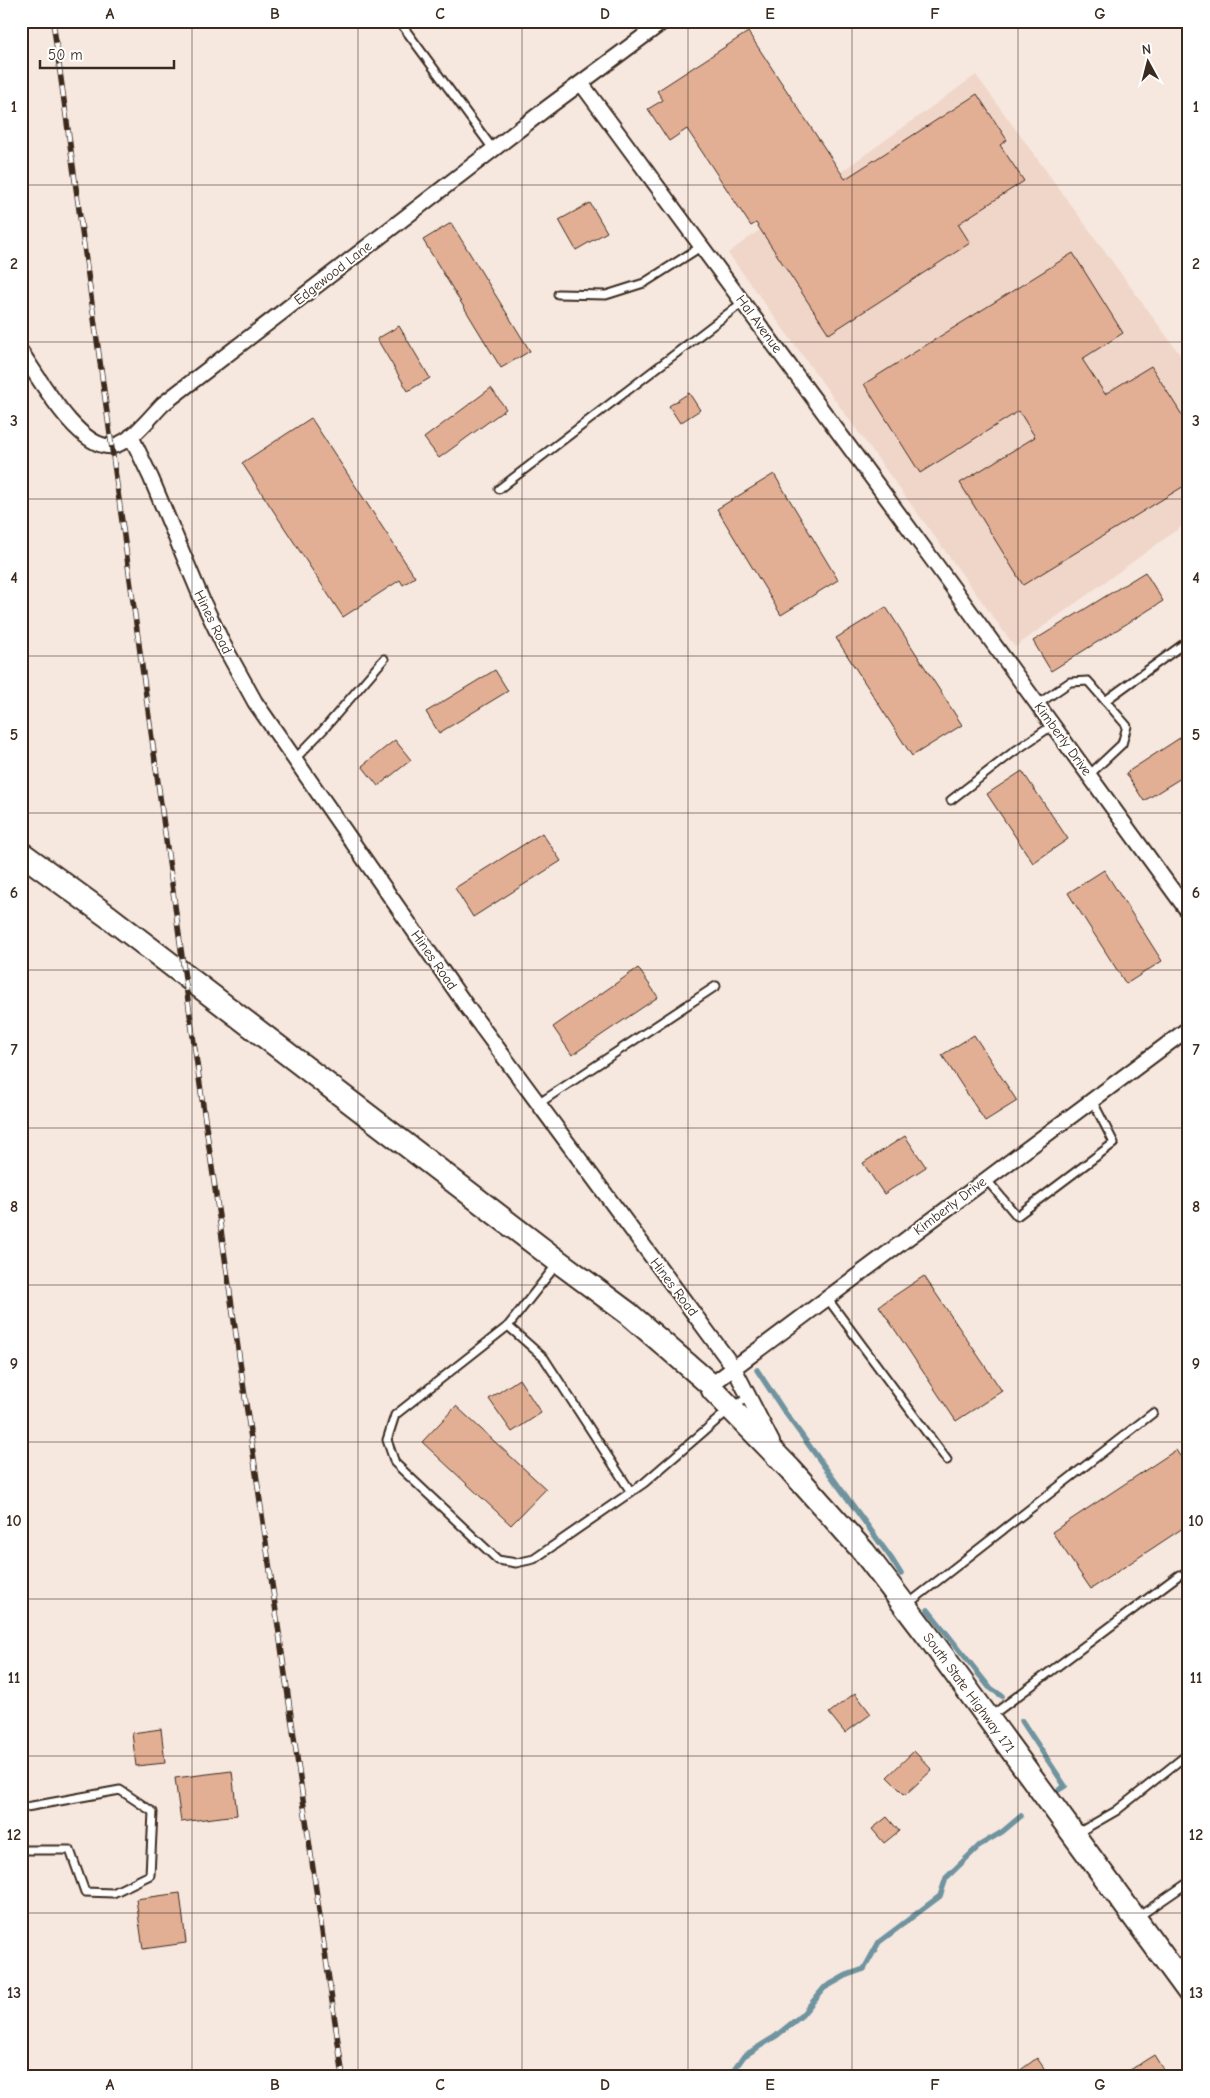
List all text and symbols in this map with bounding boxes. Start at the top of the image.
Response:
text: A [106,5,115,23]
text: B [270,5,280,23]
text: C [435,5,445,23]
text: D [600,5,610,23]
text: E [765,5,775,23]
text: F [930,5,940,23]
text: G [1094,5,1106,23]
scale bar [40,38,174,70]
north arrow [1122,38,1172,88]
text: N [1141,41,1152,59]
text: 50 m [48,46,83,64]
text: 1 [11,98,17,116]
text: 1 [1193,98,1199,116]
street label: Edgewood Lane [291,237,375,309]
text: 2 [10,255,18,273]
text: 2 [1192,255,1200,273]
street label: Hal Avenue [732,292,786,356]
text: 3 [10,412,18,430]
text: 3 [1192,412,1200,430]
text: 4 [10,569,18,587]
text: 4 [1192,569,1200,587]
street label: Hines Road [190,587,236,657]
street label: Kimberly Drive [1031,699,1095,779]
text: 5 [10,726,18,744]
text: 5 [1192,726,1200,744]
text: 6 [10,884,18,902]
text: 6 [1192,884,1200,902]
street label: Hines Road [407,927,461,993]
text: 7 [10,1041,18,1059]
text: 7 [1192,1041,1200,1059]
street label: Kimberly Drive [910,1173,990,1239]
text: 8 [10,1198,18,1216]
text: 8 [1192,1198,1200,1216]
street label: Hines Road [647,1254,701,1320]
text: 9 [10,1355,18,1373]
text: 9 [1192,1355,1200,1373]
text: 10 [6,1512,22,1530]
text: 10 [1188,1512,1204,1530]
street label: South State Highway 171 [920,1629,1019,1756]
text: 11 [8,1669,20,1687]
text: 11 [1190,1669,1202,1687]
text: 12 [7,1826,21,1844]
text: 12 [1189,1826,1203,1844]
text: 13 [7,1984,21,2002]
text: 13 [1189,1984,1203,2002]
text: A [106,2076,115,2094]
text: B [270,2076,280,2094]
text: C [435,2076,445,2094]
text: D [600,2076,610,2094]
text: E [765,2076,775,2094]
text: F [930,2076,940,2094]
text: G [1094,2076,1106,2094]

